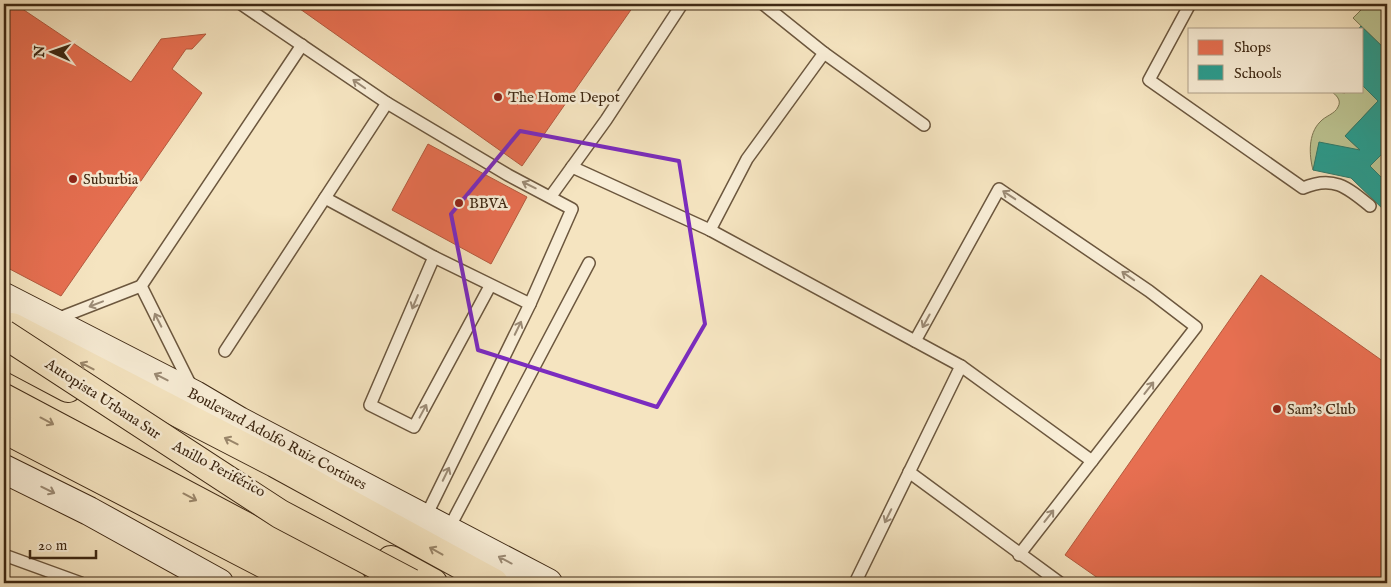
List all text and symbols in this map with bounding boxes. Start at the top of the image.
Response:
north arrow [28,28,78,78]
legend [1188,28,1364,92]
text: Shops [1234,38,1271,57]
text: N [31,45,49,59]
text: Schools [1234,64,1282,83]
one-way arrow [353,79,367,89]
place label: The Home Depot [508,88,620,107]
marker: The Home Depot [492,91,504,103]
place label: Suburbia [83,170,139,189]
marker: Suburbia [67,173,79,185]
one-way arrow [522,180,537,190]
one-way arrow [1002,190,1016,200]
place label: BBVA [469,194,509,213]
marker: BBVA [453,197,465,209]
one-way arrow [1121,271,1135,281]
one-way arrow [409,294,419,309]
one-way arrow [89,300,104,309]
one-way arrow [153,313,162,328]
one-way arrow [920,314,930,328]
one-way arrow [513,321,523,336]
street label: Autopista Urbana Sur [41,354,165,444]
one-way arrow [80,361,95,370]
one-way arrow [154,372,169,381]
one-way arrow [1143,382,1154,395]
street label: Boulevard Adolfo Ruiz Cortines [184,384,370,494]
place label: Sam's Club [1287,400,1356,419]
marker: Sam's Club [1271,403,1283,415]
one-way arrow [418,404,428,419]
one-way arrow [39,416,54,426]
street label: Anillo Periférico [168,436,269,502]
one-way arrow [224,436,239,445]
one-way arrow [442,467,451,482]
one-way arrow [40,486,55,496]
one-way arrow [182,493,197,502]
one-way arrow [883,508,892,523]
one-way arrow [1043,510,1054,523]
scale bar [30,527,96,559]
text: 20 m [38,536,68,555]
one-way arrow [429,546,444,556]
one-way arrow [498,555,513,565]

